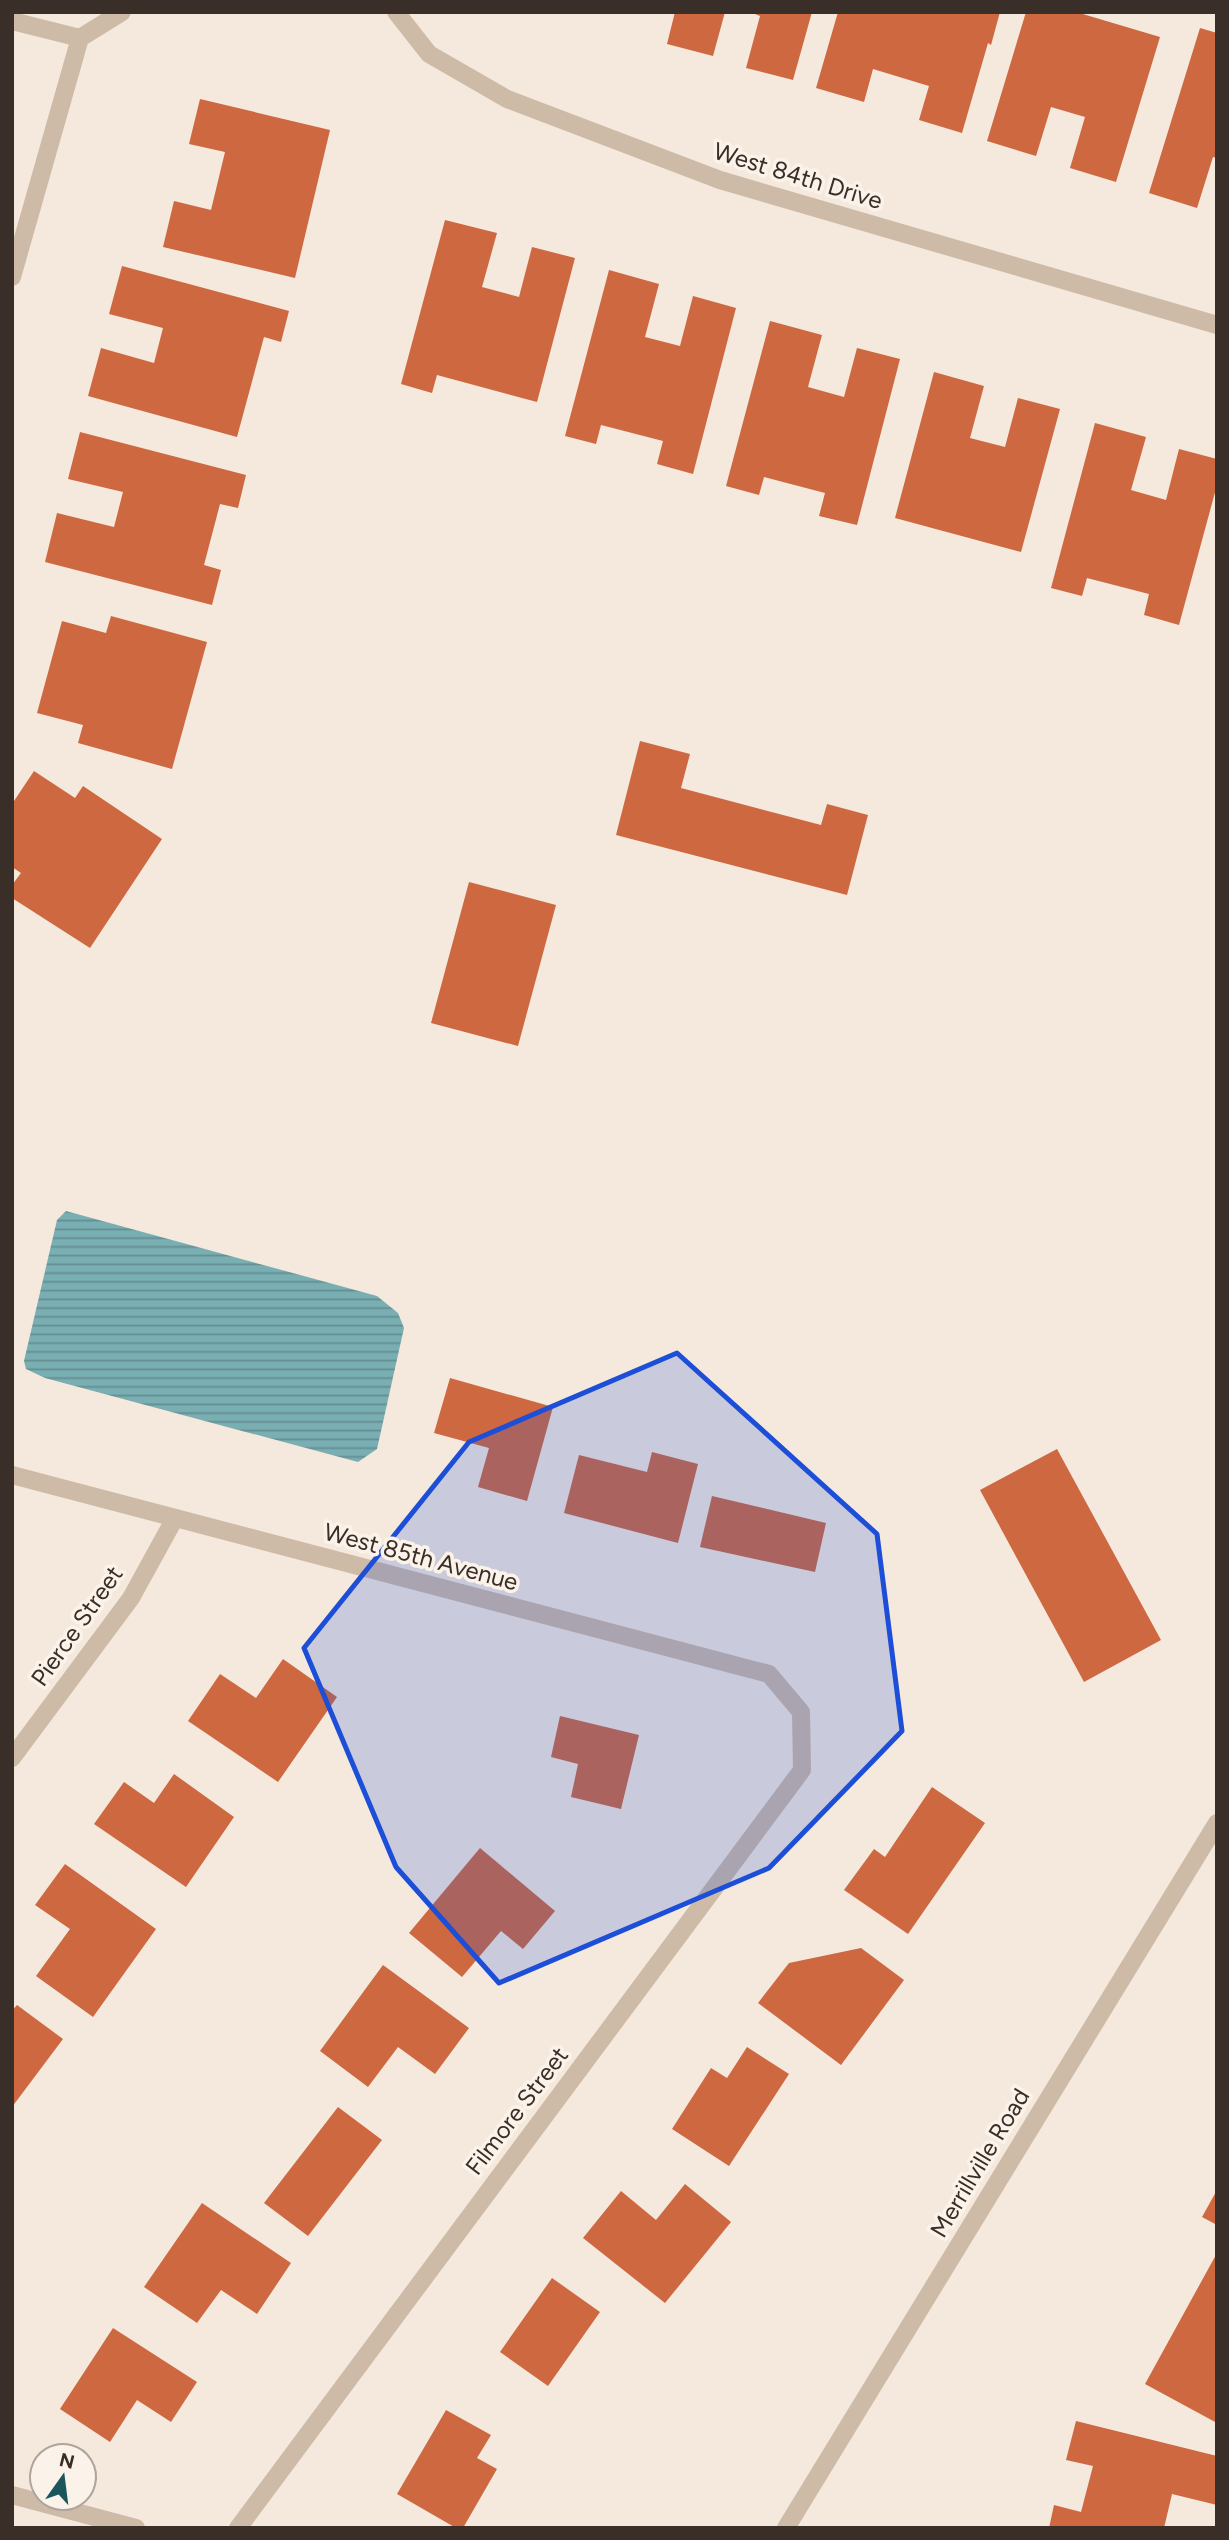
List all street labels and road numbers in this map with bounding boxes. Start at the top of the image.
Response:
street label: West 84th Drive [710,136,886,215]
street label: West 85th Avenue [321,1517,521,1596]
street label: Pierce Street [25,1560,129,1691]
street label: Filmore Street [459,2041,574,2180]
street label: Merrillville Road [924,2083,1035,2242]

